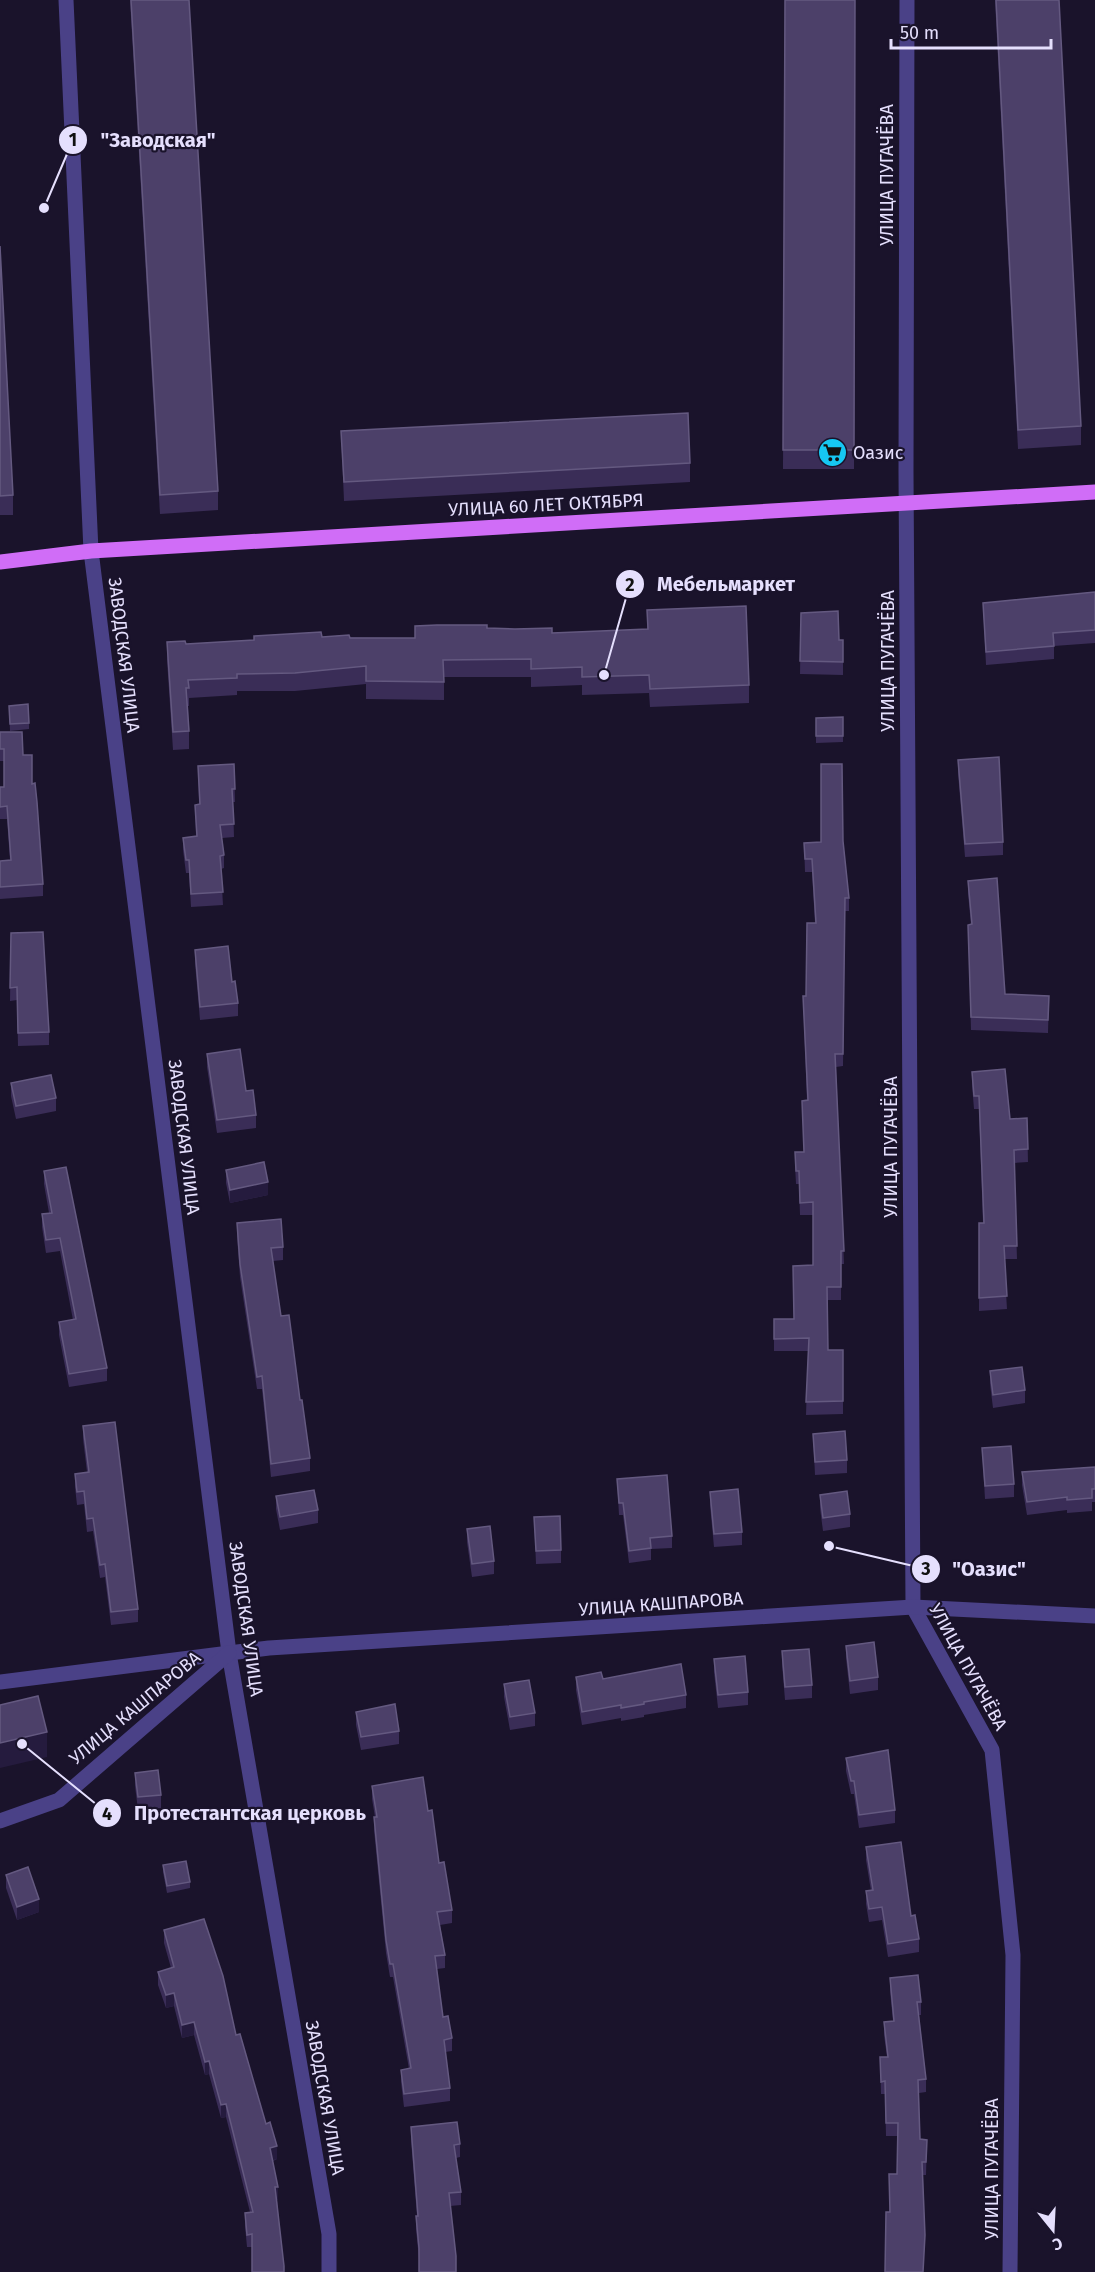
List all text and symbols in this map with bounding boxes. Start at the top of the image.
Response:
scale bar [891,12,1052,50]
text: 50 m [900,22,939,44]
street label: УЛИЦА ПУГАЧЁВА [876,104,898,246]
callout: "Заводская" [58,121,227,159]
text: "Заводская" [100,128,216,152]
text: 1 [69,129,77,151]
supermarket icon: Оазис [816,437,848,469]
place label: Оазис [853,442,904,464]
street label: УЛИЦА 60 ЛЕТ ОКТЯБРЯ [448,489,644,521]
callout: Мебельмаркет [615,565,807,603]
text: Мебельмаркет [657,572,796,596]
text: 2 [625,574,635,596]
street label: ЗАВОДСКАЯ УЛИЦА [104,576,145,735]
street label: УЛИЦА ПУГАЧЁВА [877,590,899,732]
street label: ЗАВОДСКАЯ УЛИЦА [164,1058,205,1217]
street label: УЛИЦА ПУГАЧЁВА [880,1076,902,1218]
street label: ЗАВОДСКАЯ УЛИЦА [224,1540,268,1699]
callout: "Оазис" [911,1550,1038,1588]
text: "Оазис" [952,1557,1026,1581]
text: 3 [920,1558,931,1580]
street label: УЛИЦА КАШПАРОВА [578,1587,745,1621]
street label: УЛИЦА ПУГАЧЁВА [924,1600,1012,1735]
street label: УЛИЦА КАШПАРОВА [65,1646,206,1769]
callout: Протестантская церковь [92,1794,377,1832]
text: Протестантская церковь [134,1801,367,1825]
text: 4 [102,1803,112,1825]
street label: ЗАВОДСКАЯ УЛИЦА [301,2019,350,2178]
street label: УЛИЦА ПУГАЧЁВА [981,2098,1003,2240]
north arrow [1023,2200,1083,2260]
text: С [1049,2233,1065,2254]

